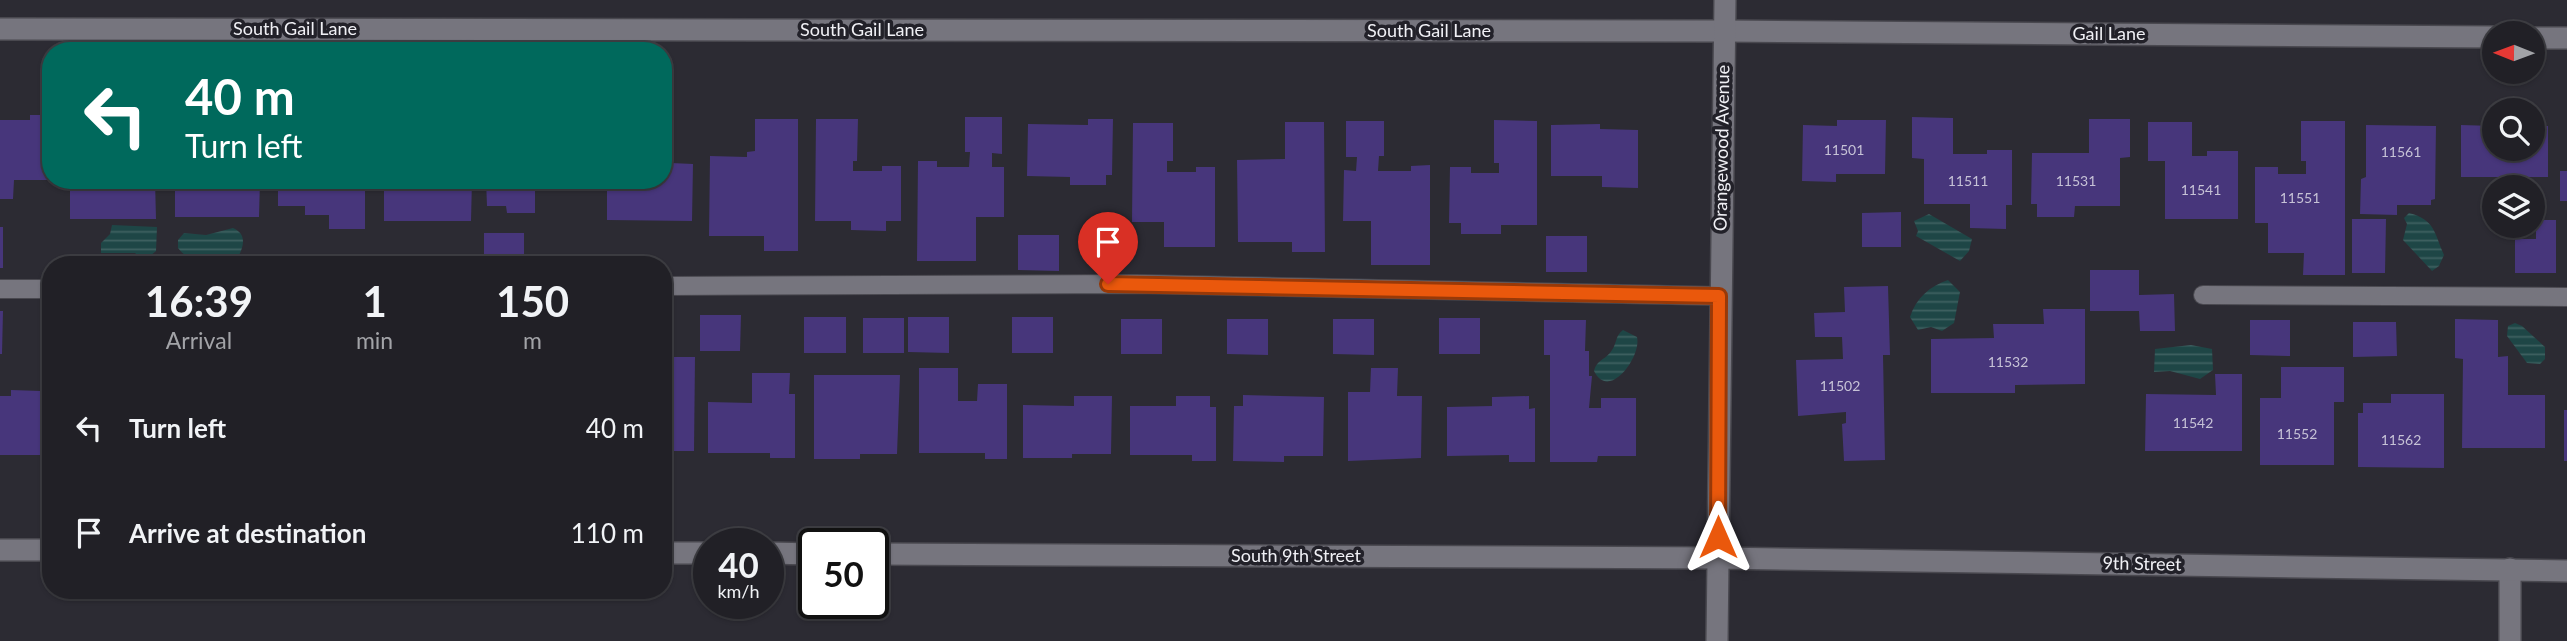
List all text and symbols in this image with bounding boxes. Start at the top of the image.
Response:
street label: South Gail Lane [233,17,357,39]
street label: South Gail Lane [800,18,924,40]
street label: South Gail Lane [1367,19,1491,41]
north arrow [2482,21,2544,84]
map controls [2482,21,2545,238]
street label: Gail Lane [2073,22,2145,44]
street label: Orangewood Avenue [1709,65,1733,231]
text: 40 m [185,67,295,125]
icon: left [70,70,161,161]
button: search [2482,98,2545,161]
text: Turn left [185,126,302,165]
house number: 11501 [1824,141,1864,158]
house number: 11561 [2381,143,2421,160]
house number: 11511 [1948,172,1988,189]
house number: 11531 [2056,172,2096,189]
button: layers [2482,175,2545,238]
house number: 11541 [2181,181,2221,198]
house number: 11551 [2280,189,2320,206]
pin [1078,212,1138,284]
icon: arrive [1089,223,1127,261]
text: 16:39 [145,276,253,326]
text: 1 [362,276,387,326]
text: 150 [496,276,569,326]
text: Arrival [166,326,232,354]
text: min [356,326,393,354]
text: m [523,326,542,354]
house number: 11532 [1988,353,2028,370]
house number: 11502 [1820,377,1860,394]
icon: left [70,409,108,447]
text: Turn left [129,412,226,444]
text: 40 m [586,412,644,444]
house number: 11542 [2173,414,2213,431]
house number: 11552 [2277,425,2317,442]
house number: 11562 [2381,431,2421,448]
position arrow [1681,500,1755,574]
icon: arrive [70,514,108,552]
text: Arrive at destination [129,517,366,549]
text: 110 m [571,517,644,549]
speed limit sign: 50 [798,528,889,619]
text: 40 [718,543,759,585]
street label: South 9th Street [1231,544,1362,566]
street label: 9th Street [2102,551,2182,575]
text: km/h [717,580,760,602]

